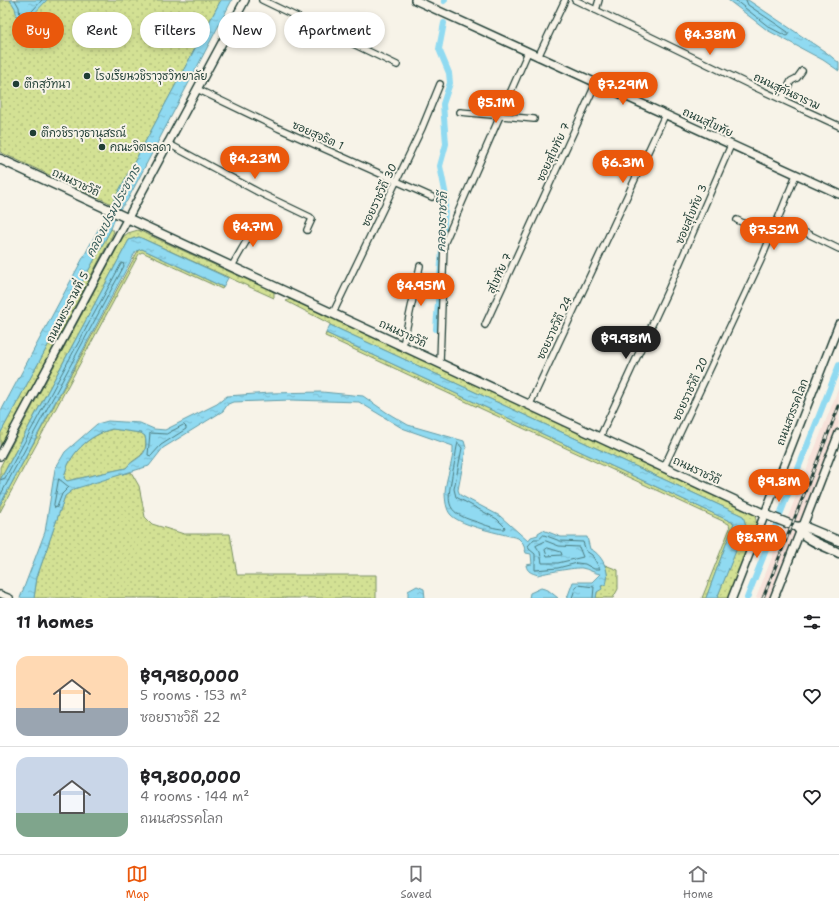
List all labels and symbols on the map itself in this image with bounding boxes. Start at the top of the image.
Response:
pin: ฿4.38M [677,22,743,56]
place label: โรงเรียนวชิราวุธวิทยาลัย [95,68,208,85]
street label: ถนนสุคันธาราม [751,69,823,114]
marker: โรงเรียนวชิราวุธวิทยาลัย [82,71,92,81]
pin: ฿7.29M [590,72,656,106]
place label: ตึกสุวัทนา [24,77,71,93]
marker: ตึกสุวัทนา [11,79,21,89]
pin: ฿5.1M [468,90,524,124]
street label: ถนนสุโขทัย [680,103,736,142]
street label: ซอยสุจริต 1 [289,117,346,154]
street label: ซอยสุโขทัย 7 [532,119,575,185]
place label: ตึกวชิราวุธานุสรณ์ [41,125,127,142]
marker: ตึกวชิราวุธานุสรณ์ [28,128,38,138]
place label: คณะจิตรลดา [110,140,171,155]
marker: คณะจิตรลดา [97,142,107,152]
pin: ฿4.23M [222,146,288,180]
pin: ฿6.3M [595,150,651,184]
water label: คลองเปรมประชากร [82,161,145,260]
street label: ซอยราชวิถี 30 [358,161,401,229]
street label: ถนนราชวิถี [50,165,102,200]
street label: ซอยสุโขทัย 3 [671,182,712,247]
water label: คลองราชวิถี [433,189,451,252]
pin: ฿4.7M [225,214,281,248]
pin: ฿7.52M [741,217,807,251]
street label: สุโขทัย 7 [483,250,516,296]
street label: ถนนพระรามที่ 5 [39,267,93,345]
pin: ฿4.95M [388,273,454,307]
street label: ซอยราชวิถี 24 [533,294,576,362]
street label: ถนนราชวิถี [377,316,429,351]
pin: ฿9.98M [593,326,659,360]
street label: ซอยราชวิถี 20 [669,355,712,423]
street label: ถนนสวรรคโลก [772,376,812,448]
street label: ถนนราชวิถี [671,453,723,488]
pin: ฿9.8M [751,469,807,503]
pin: ฿8.7M [729,525,785,559]

